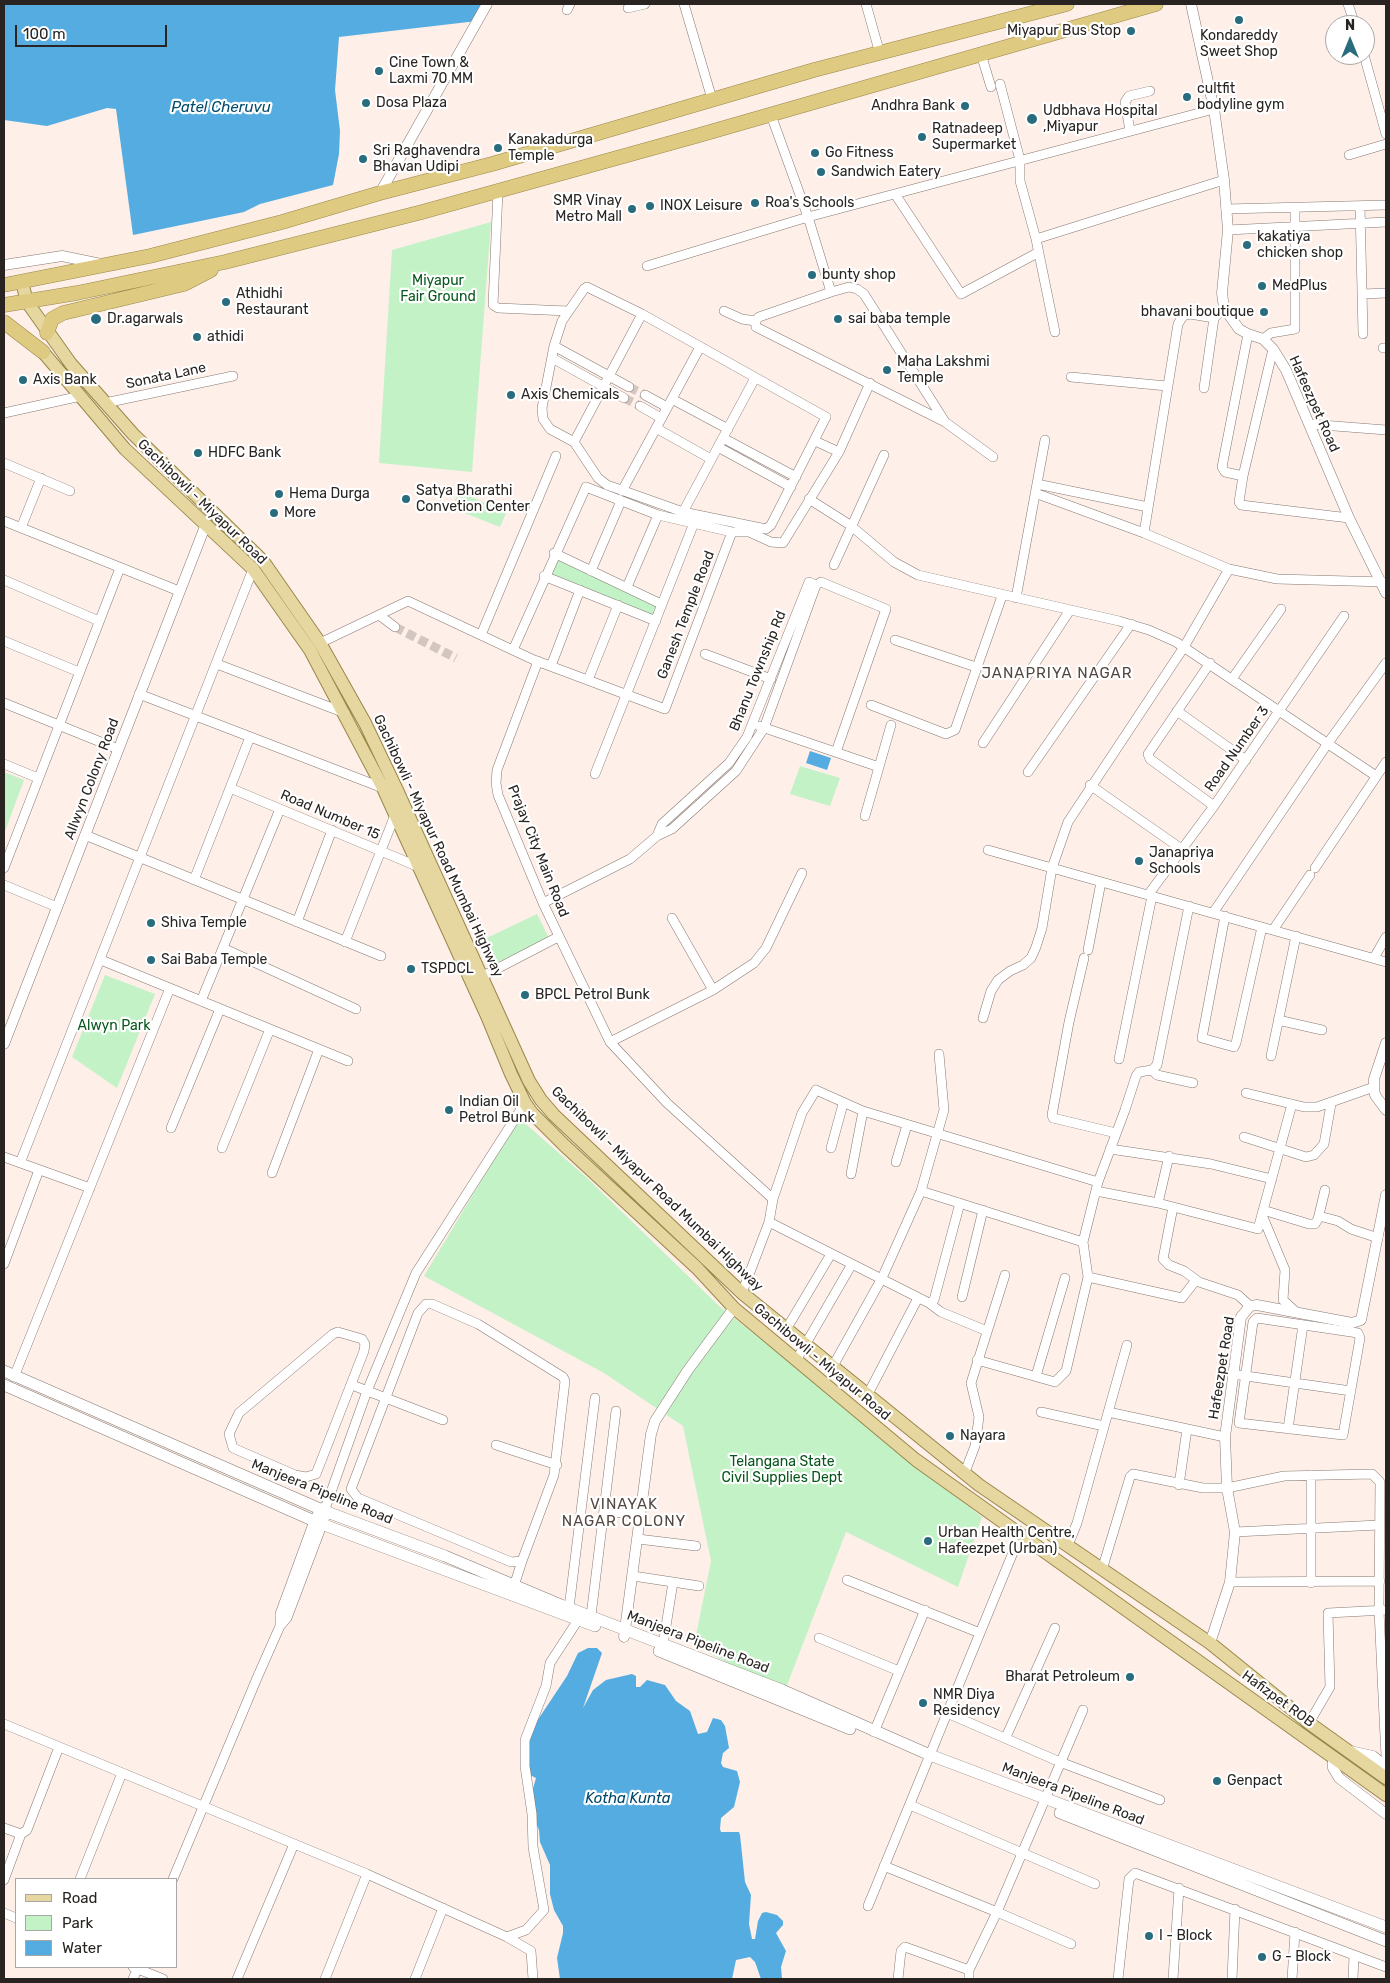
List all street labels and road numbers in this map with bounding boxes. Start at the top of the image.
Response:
street label: Hafeezpet Road [1285,353,1343,455]
street label: Sonata Lane [124,359,208,393]
street label: Gachibowli - Miyapur Road [134,436,270,568]
street label: Ganesh Temple Road [654,549,718,681]
street label: Bhanu Township Rd [726,608,790,734]
street label: Road Number 3 [1201,703,1273,795]
street label: Gachibowli - Miyapur Road Mumbai Highway [370,712,506,980]
street label: Allwyn Colony Road [61,716,123,842]
street label: Prajay City Main Road [504,782,572,920]
street label: Road Number 15 [278,786,382,844]
street label: Gachibowli - Miyapur Road Mumbai Highway [548,1083,766,1295]
street label: Gachibowli - Miyapur Road [750,1300,894,1424]
street label: Hafeezpet Road [1206,1315,1238,1421]
street label: Manjeera Pipeline Road [249,1456,395,1528]
street label: Manjeera Pipeline Road [624,1607,772,1677]
street label: Hafizpet ROB [1238,1667,1318,1731]
street label: Manjeera Pipeline Road [999,1759,1147,1829]

